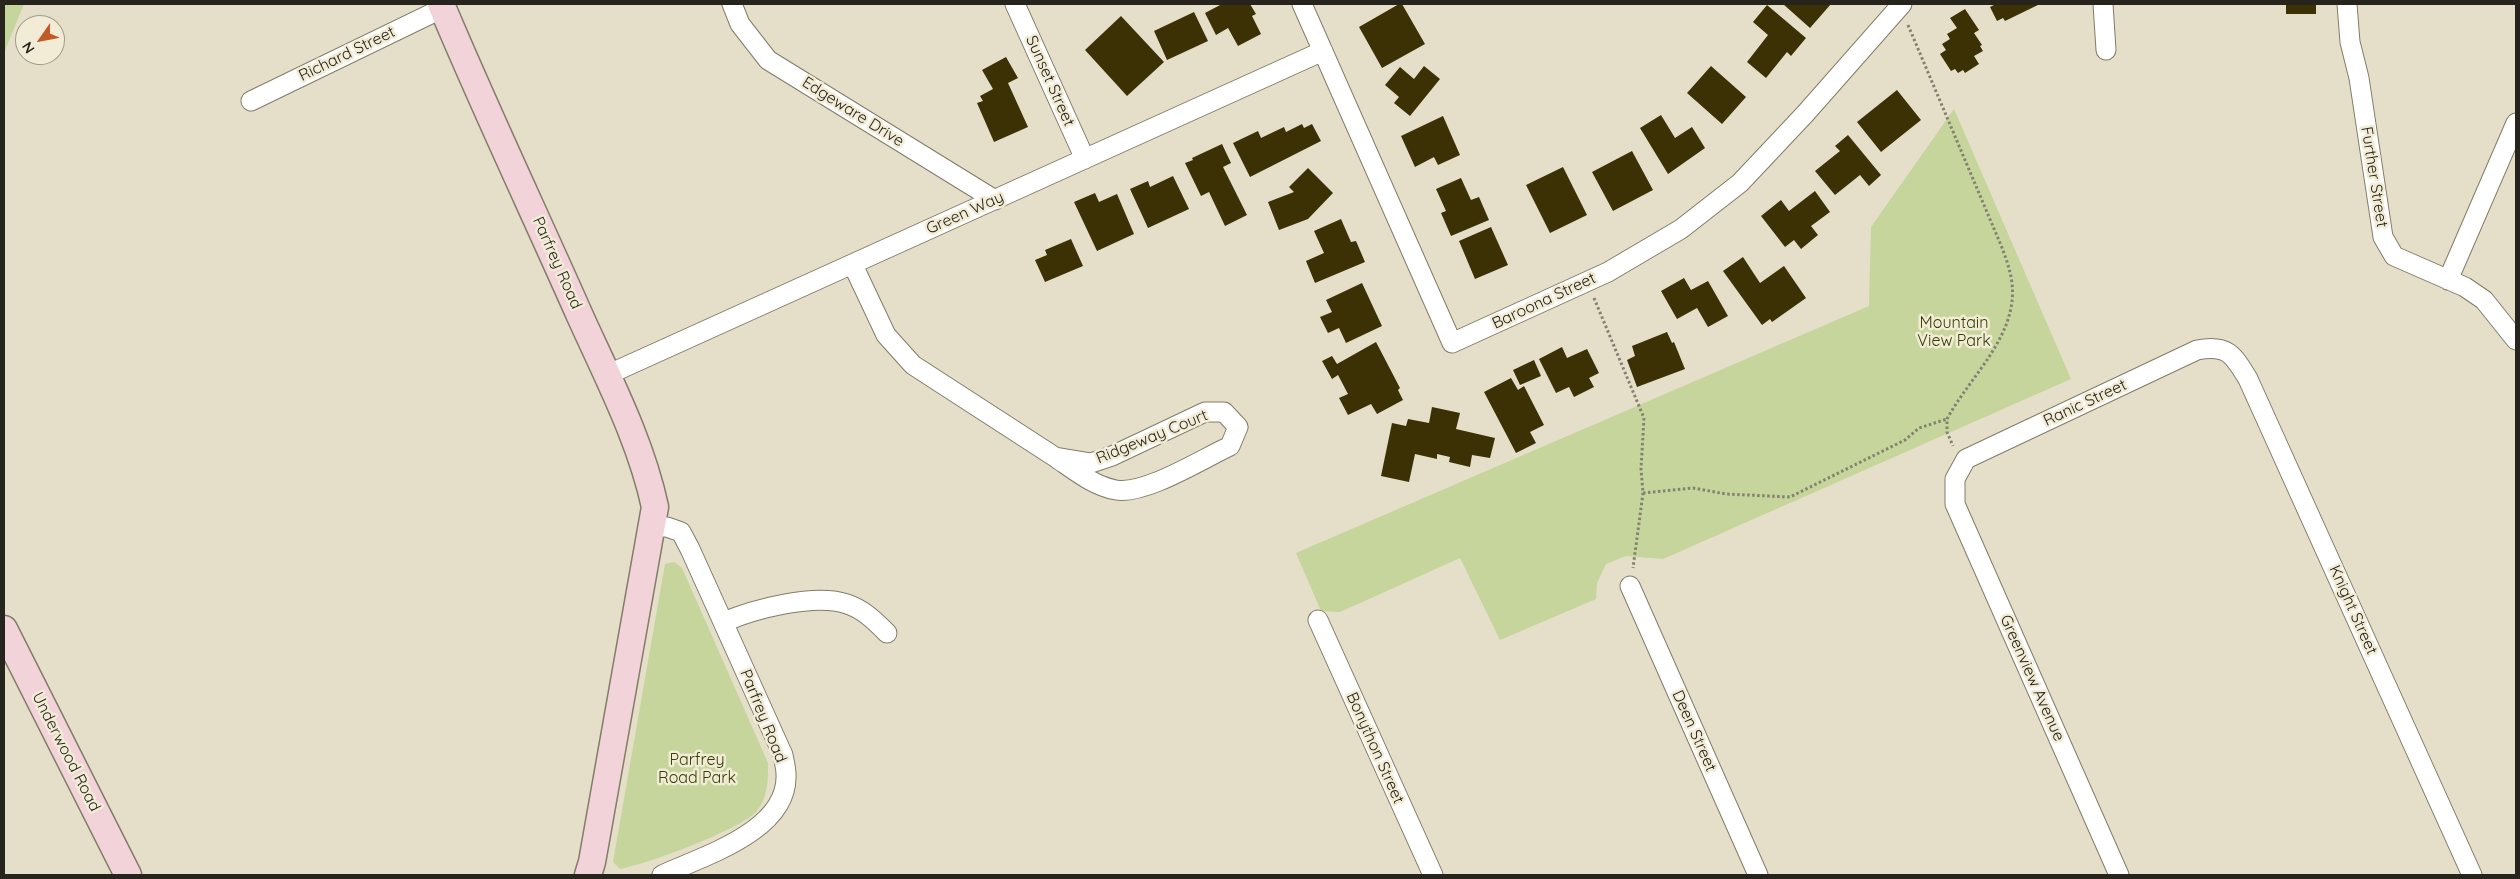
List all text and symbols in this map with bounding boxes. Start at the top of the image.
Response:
north arrow [15,15,65,65]
street label: Richard Street [296,22,398,86]
street label: Sunset Street [1021,33,1079,129]
text: N [18,38,39,57]
street label: Edgeware Drive [798,73,908,151]
street label: Further Street [2357,125,2391,229]
street label: Green Way [923,187,1007,239]
street label: Parfrey Road [528,214,586,312]
street label: Baroona Street [1489,269,1599,333]
park label: Mountain View Park [1917,313,1991,351]
street label: Ranic Street [2040,375,2130,431]
street label: Ridgeway Court [1093,406,1211,468]
street label: Knight Street [2325,562,2381,658]
street label: Greenview Avenue [1996,612,2068,744]
street label: Parfrey Road [736,667,790,765]
street label: Deen Street [1668,687,1720,775]
street label: Underwood Road [28,689,104,815]
street label: Bonython Street [1342,689,1408,807]
park label: Parfrey Road Park [658,750,736,788]

